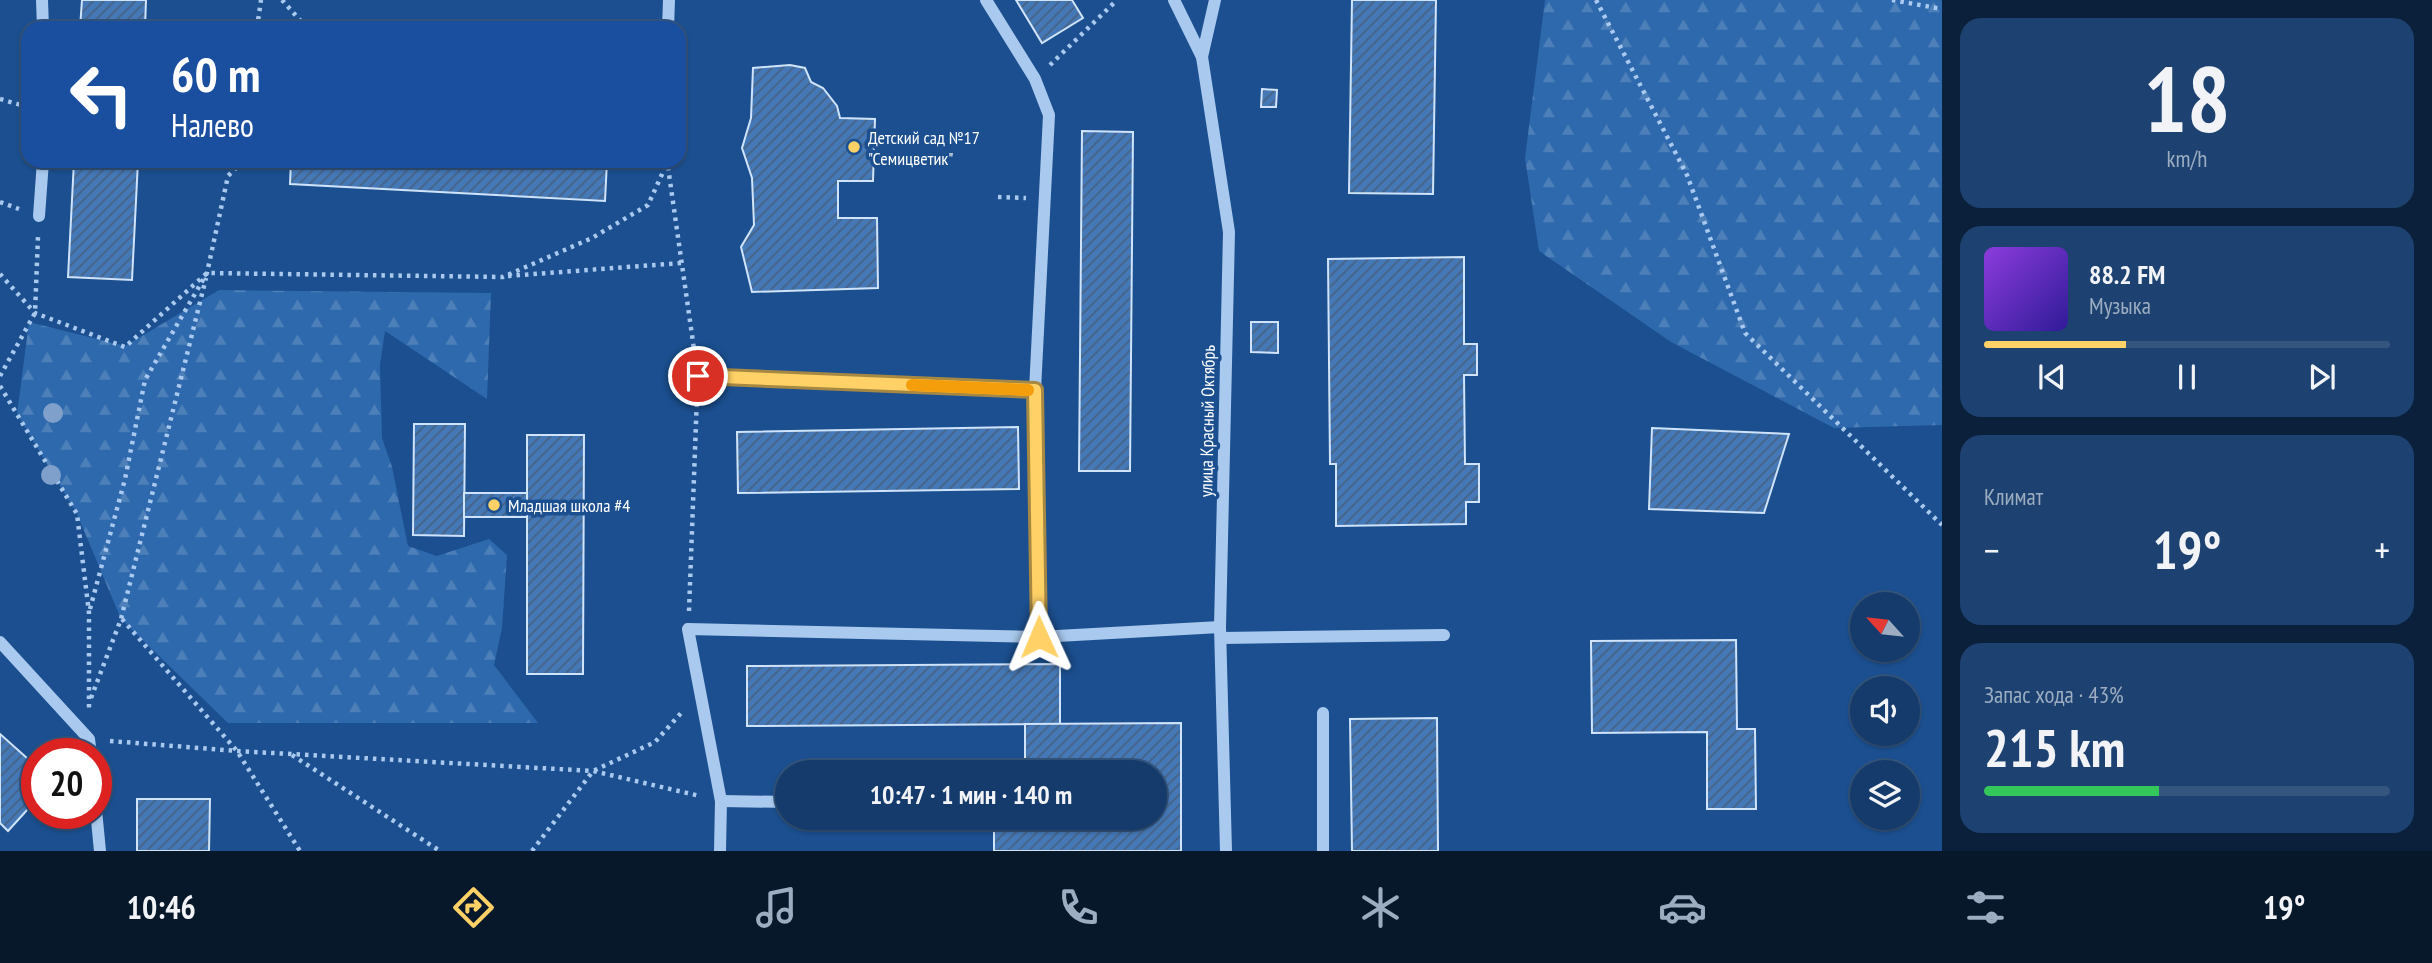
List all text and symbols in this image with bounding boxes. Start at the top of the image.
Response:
text: 18 [2144,39,2231,157]
text: 60 m [171,42,260,106]
icon: left [56,49,147,140]
text: Налево [171,104,254,146]
place label: Детский сад №17 "Семицветик" [868,126,980,170]
marker: Детский сад №17 "Семицветик" [846,139,862,155]
text: km/h [2167,144,2207,173]
text: 88.2 FM [2089,258,2165,291]
text: Музыка [2089,291,2151,320]
street label: улица Красный Октябрь [1194,344,1220,497]
pin [668,346,728,406]
icon: arrive [679,357,717,395]
icon: previous [2033,358,2071,396]
icon: pause [2168,358,2206,396]
icon: next [2303,358,2341,396]
text: Климат [1984,482,2043,511]
place label: Младшая школа #4 [508,494,630,517]
marker: Младшая школа #4 [486,497,502,513]
text: 19° [2153,516,2221,583]
text: − [1984,525,2000,574]
text: + [2374,525,2390,574]
north arrow [1850,592,1920,662]
map controls [1850,592,1920,830]
position arrow [1002,600,1076,674]
button: sound [1850,676,1920,746]
text: Запас хода · 43% [1984,680,2124,709]
text: 215 km [1984,714,2125,781]
speed limit sign: 20 [21,738,112,829]
button: layers [1850,760,1920,830]
text: 10:47 · 1 мин · 140 m [870,778,1072,811]
icon: directions [449,883,498,932]
icon: music [752,883,801,932]
icon: phone [1054,883,1103,932]
icon: climate [1356,883,1405,932]
icon: car [1658,883,1707,932]
icon: filters [1961,883,2010,932]
text: 10:46 [127,886,196,928]
text: 19° [2263,886,2305,928]

